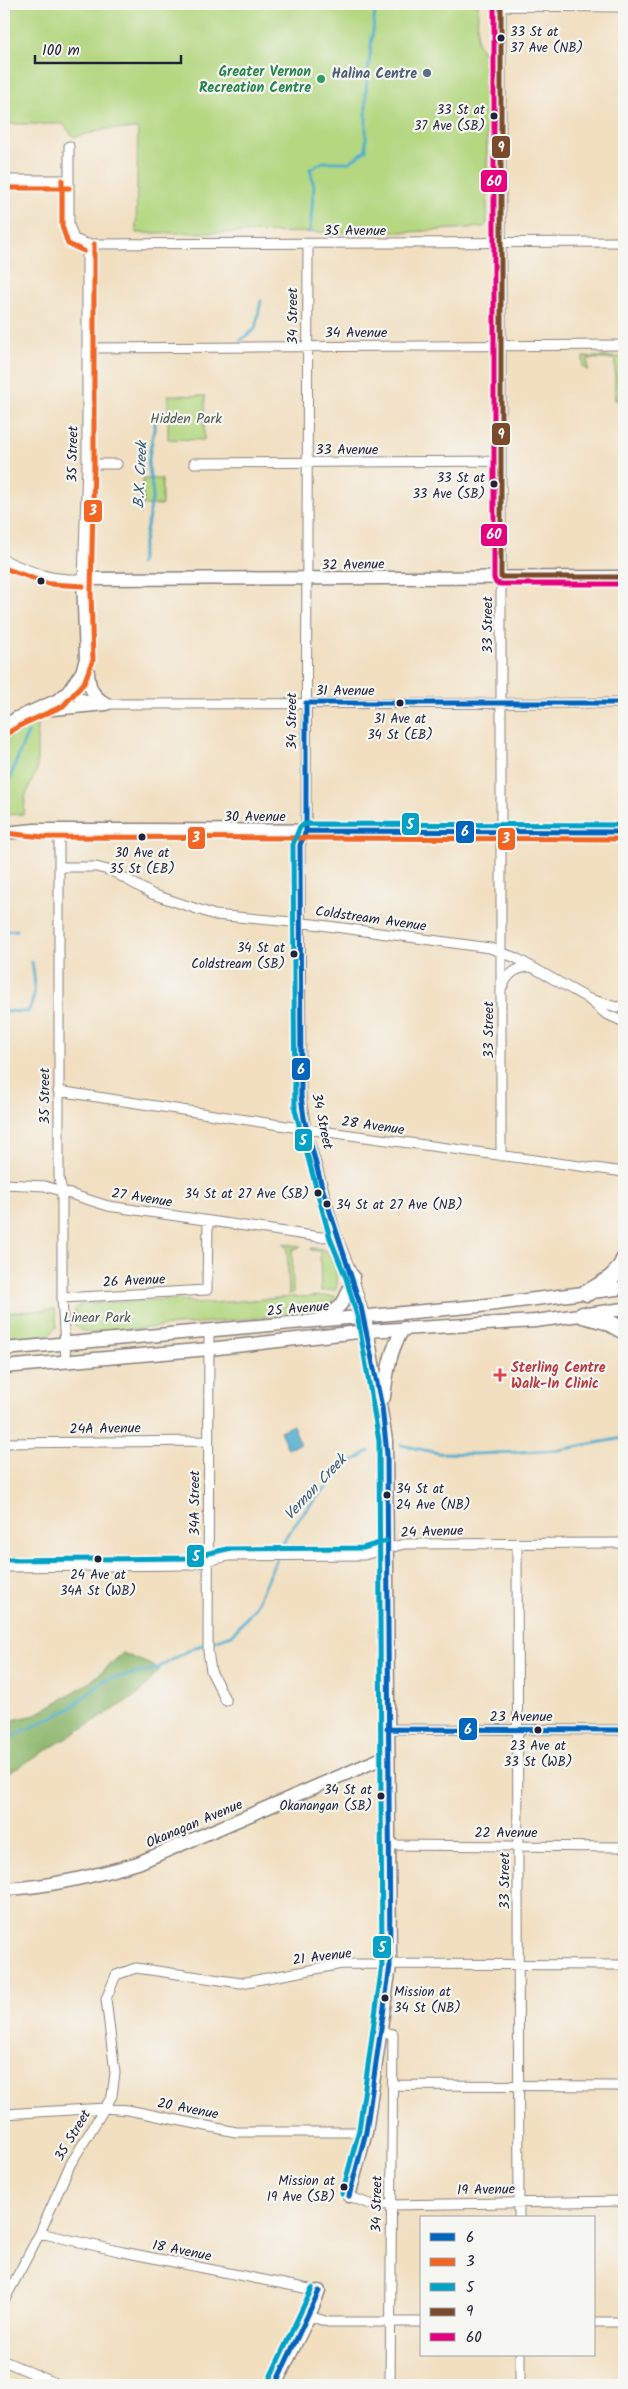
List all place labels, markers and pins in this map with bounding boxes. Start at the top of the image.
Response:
place label: 33 St at 37 Ave (NB) [510,22,583,59]
marker: 33 St at 37 Ave (NB) [496,33,506,43]
place label: Greater Vernon Recreation Centre [199,61,311,99]
place label: Halina Centre [332,63,417,85]
marker: Halina Centre [421,67,433,79]
marker: Greater Vernon Recreation Centre [315,73,327,85]
place label: 33 St at 37 Ave (SB) [414,100,486,137]
marker: 33 St at 37 Ave (SB) [489,111,499,121]
place label: 33 St at 33 Ave (SB) [412,468,486,505]
marker: 33 St at 33 Ave (SB) [489,479,499,489]
unlabelled marker [36,576,46,586]
marker: 31 Ave at 34 St (EB) [395,698,405,708]
place label: 31 Ave at 34 St (EB) [367,709,433,746]
marker: 30 Ave at 35 St (EB) [137,832,147,842]
place label: 30 Ave at 35 St (EB) [109,843,175,880]
place label: 34 St at Coldstream (SB) [191,938,286,975]
marker: 34 St at Coldstream (SB) [289,949,299,959]
place label: 34 St at 27 Ave (SB) [184,1184,309,1205]
marker: 34 St at 27 Ave (SB) [313,1188,323,1198]
place label: 34 St at 27 Ave (NB) [336,1195,462,1216]
marker: 34 St at 27 Ave (NB) [322,1199,332,1209]
place label: Sterling Centre Walk-In Clinic [511,1357,606,1395]
marker: Sterling Centre Walk-In Clinic [493,1368,507,1382]
place label: 34 St at 24 Ave (NB) [396,1479,470,1516]
marker: 34 St at 24 Ave (NB) [382,1490,392,1500]
marker: 24 Ave at 34A St (WB) [93,1554,103,1564]
place label: 24 Ave at 34A St (WB) [60,1565,136,1602]
marker: 23 Ave at 33 St (WB) [533,1725,543,1735]
place label: 23 Ave at 33 St (WB) [504,1736,572,1773]
place label: 34 St at Okanangan (SB) [279,1780,373,1817]
marker: 34 St at Okanangan (SB) [376,1791,386,1801]
place label: Mission at 34 St (NB) [394,1982,461,2019]
marker: Mission at 34 St (NB) [380,1993,390,2003]
place label: Mission at 19 Ave (SB) [267,2171,336,2208]
marker: Mission at 19 Ave (SB) [339,2182,349,2192]

